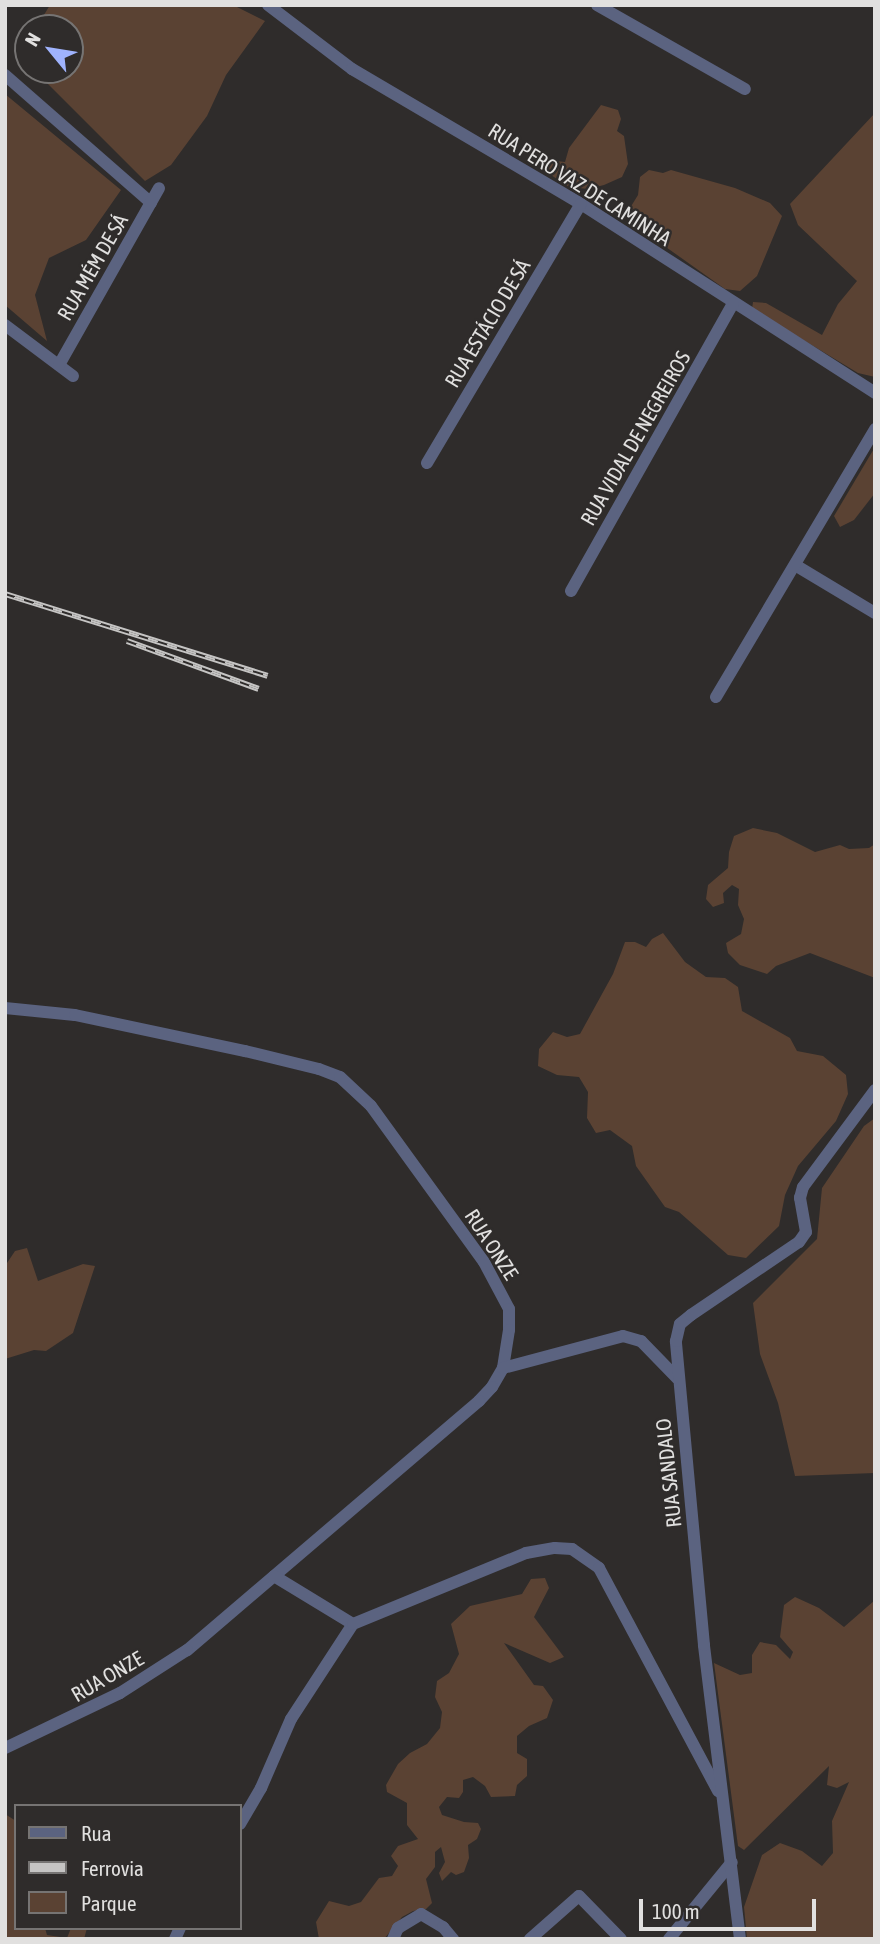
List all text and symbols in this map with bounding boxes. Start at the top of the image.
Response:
north arrow [14,14,84,84]
text: N [20,29,45,50]
street label: RUA PERO VAZ DE CAMINHA [484,117,676,251]
street label: RUA MÉM DE SÁ [51,209,133,325]
street label: RUA ESTÁCIO DE SÁ [439,254,535,392]
street label: RUA VIDAL DE NEGREIROS [575,346,695,530]
street label: RUA ONZE [460,1204,524,1284]
street label: RUA SANDALO [650,1417,686,1529]
street label: RUA ONZE [66,1645,148,1707]
legend [14,1804,242,1930]
text: Rua [81,1821,111,1845]
text: Ferrovia [81,1856,144,1880]
scale bar [642,1884,819,1928]
text: Parque [81,1891,136,1915]
text: 100 m [652,1899,700,1923]

